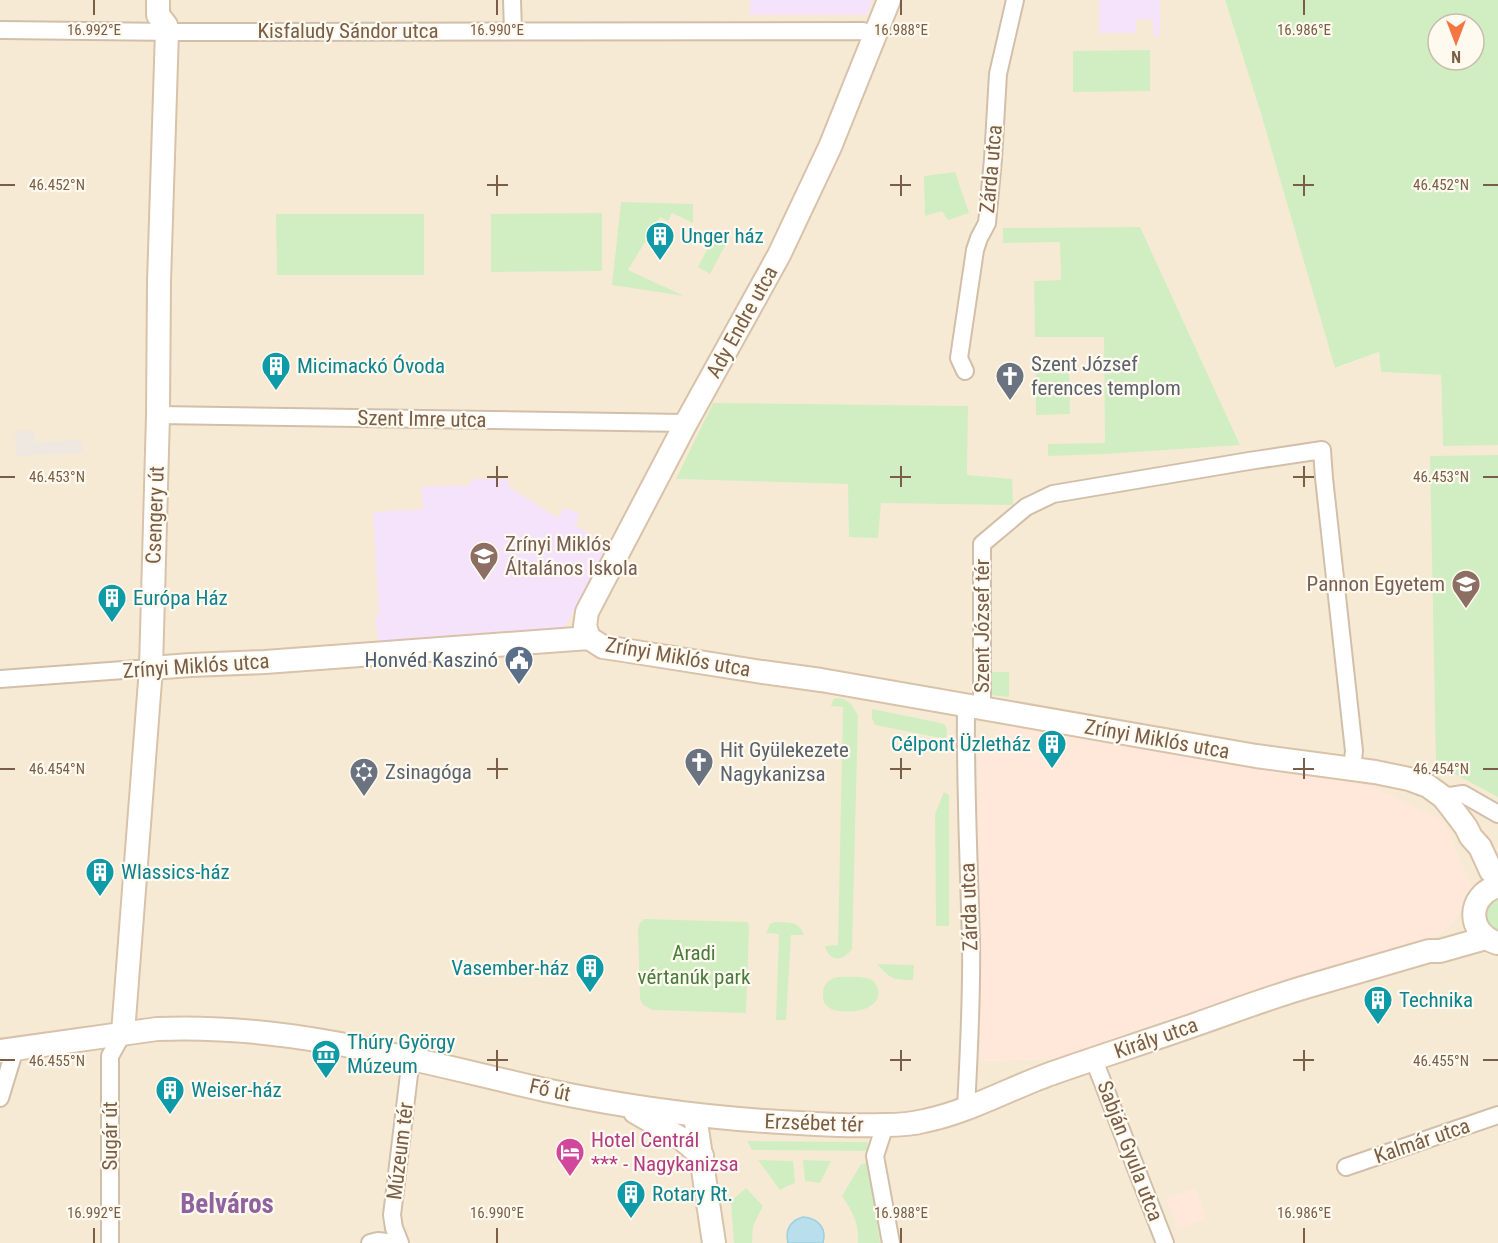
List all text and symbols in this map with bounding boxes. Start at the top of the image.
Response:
north arrow [1426,12,1486,72]
street label: Kisfaludy Sándor utca [258,19,438,43]
text: 16.992°E [67,21,121,39]
text: 16.990°E [470,21,524,39]
text: 16.988°E [874,21,928,39]
text: 16.986°E [1277,21,1331,39]
text: N [1451,47,1461,66]
street label: Zárda utca [975,124,1007,214]
text: 46.452°N [29,176,85,194]
text: 46.452°N [1413,176,1469,194]
building icon: Unger ház [644,220,676,262]
place label: Unger ház [681,224,764,248]
street label: Ady Endre utca [701,262,783,382]
building icon: Micimackó Óvoda [260,350,292,392]
place label: Szent József ferences templom [1031,352,1181,400]
place label: Micimackó Óvoda [297,354,445,378]
church icon: Szent József ferences templom [994,360,1026,402]
street label: Szent Imre utca [357,406,487,432]
street label: Csengery út [141,466,169,564]
text: 46.453°N [29,468,85,486]
text: 46.453°N [1413,468,1469,486]
place label: Zrínyi Miklós Általános Iskola [505,532,638,580]
school or university icon: Zrínyi Miklós Általános Iskola [468,540,500,582]
street label: Szent József tér [970,559,994,693]
school or university icon: Pannon Egyetem [1450,568,1482,610]
place label: Pannon Egyetem [1307,572,1445,596]
building icon: Európa Ház [96,582,128,624]
place label: Európa Ház [133,586,228,610]
street label: Zrínyi Miklós utca [604,632,752,682]
public building icon: Honvéd Kaszinó [503,644,535,686]
place label: Honvéd Kaszinó [364,648,498,672]
street label: Zrínyi Miklós utca [122,649,270,683]
street label: Zrínyi Miklós utca [1083,714,1231,764]
building icon: Célpont Üzletház [1036,728,1068,770]
place label: Célpont Üzletház [891,732,1031,756]
place label: Hit Gyülekezete Nagykanizsa [720,738,849,786]
church icon: Hit Gyülekezete Nagykanizsa [683,746,715,788]
synagogue icon: Zsinagóga [348,756,380,798]
text: 46.454°N [29,760,85,778]
place label: Zsinagóga [385,760,472,784]
text: 46.454°N [1413,760,1469,778]
building icon: Wlassics-ház [84,856,116,898]
place label: Wlassics-ház [121,860,230,884]
street label: Zárda utca [955,862,983,952]
park label: Aradi vértanúk park [638,941,751,989]
building icon: Vasember-ház [574,952,606,994]
place label: Vasember-ház [451,956,569,980]
building icon: Technika [1362,984,1394,1026]
place label: Technika [1399,988,1473,1012]
street label: Király utca [1111,1013,1201,1063]
place label: Thúry György Múzeum [347,1030,455,1078]
museum icon: Thúry György Múzeum [310,1038,342,1080]
text: 46.455°N [29,1052,85,1070]
text: 46.455°N [1413,1052,1469,1070]
building icon: Weiser-ház [154,1074,186,1116]
street label: Fő út [527,1074,573,1106]
place label: Weiser-ház [191,1078,282,1102]
street label: Sabján Gyula utca [1092,1078,1168,1224]
street label: Sugár út [98,1101,122,1171]
street label: Múzeum tér [382,1101,418,1201]
street label: Erzsébet tér [764,1109,864,1137]
street label: Kalmár utca [1371,1113,1473,1169]
place label: Hotel Centrál *** - Nagykanizsa [591,1128,739,1176]
hotel icon: Hotel Centrál *** - Nagykanizsa [554,1136,586,1178]
building icon: Rotary Rt. [615,1178,647,1220]
place label: Rotary Rt. [652,1182,733,1206]
district label: Belváros [180,1188,274,1220]
text: 16.992°E [67,1204,121,1222]
text: 16.990°E [470,1204,524,1222]
text: 16.988°E [874,1204,928,1222]
text: 16.986°E [1277,1204,1331,1222]

